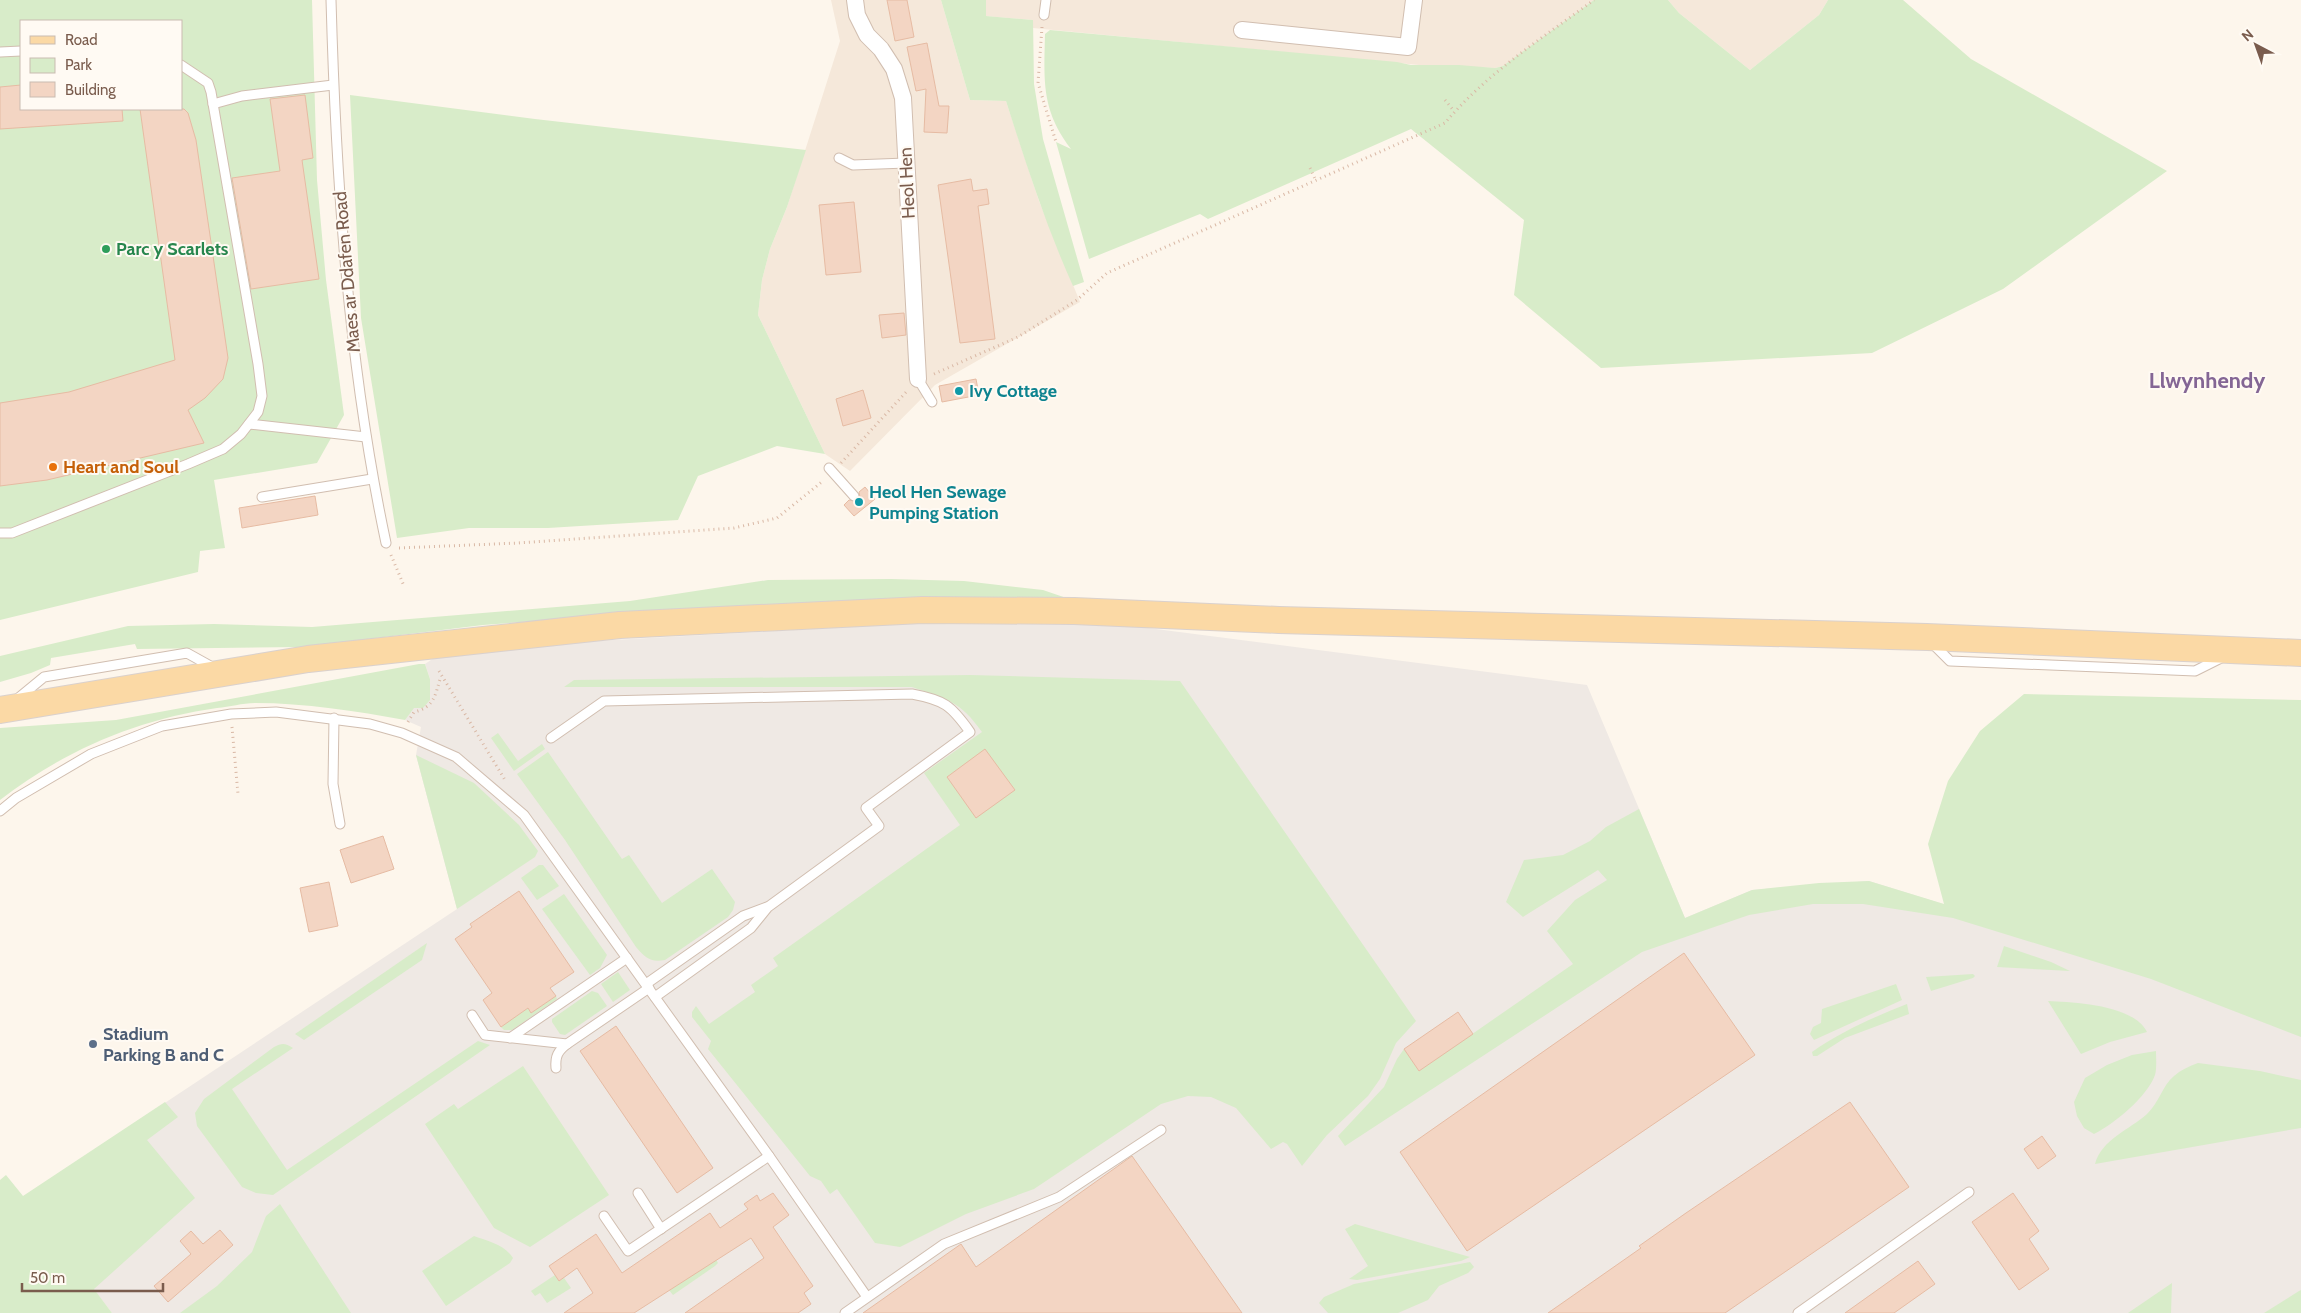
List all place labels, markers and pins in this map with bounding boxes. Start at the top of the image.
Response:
place label: Parc y Scarlets [116,238,229,260]
marker: Parc y Scarlets [100,243,112,255]
place label: Ivy Cottage [969,380,1057,402]
marker: Ivy Cottage [953,385,965,397]
place label: Heart and Soul [63,456,179,478]
marker: Heart and Soul [47,461,59,473]
place label: Heol Hen Sewage Pumping Station [869,481,1006,524]
marker: Heol Hen Sewage Pumping Station [853,496,865,508]
place label: Stadium Parking B and C [103,1023,224,1066]
marker: Stadium Parking B and C [87,1038,99,1050]

